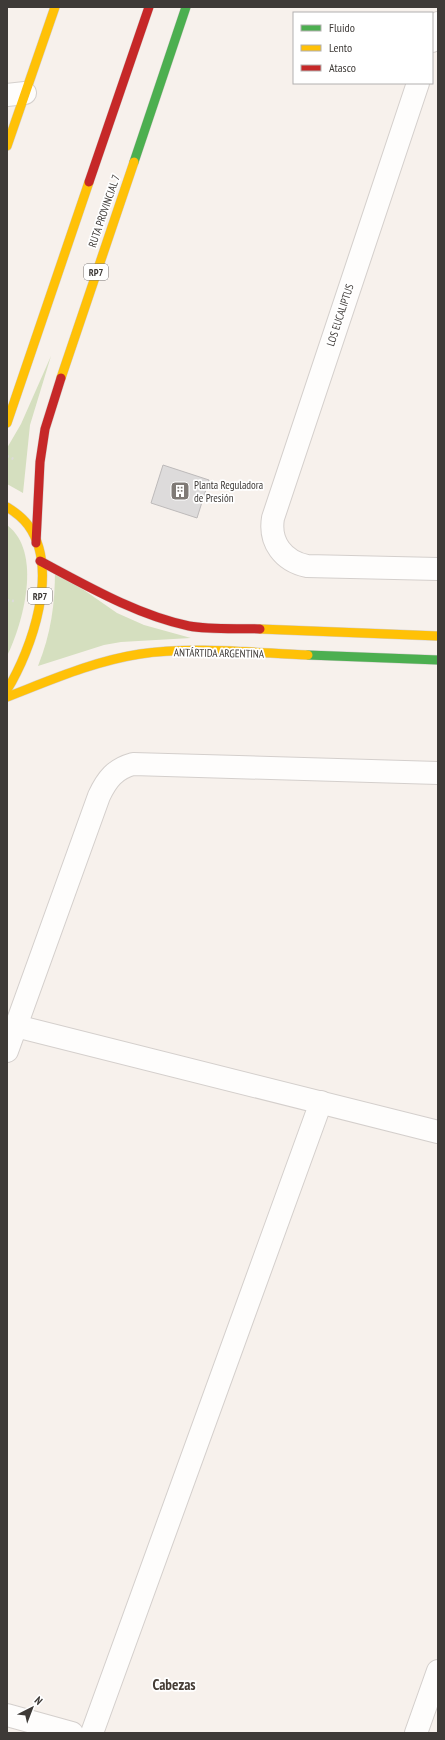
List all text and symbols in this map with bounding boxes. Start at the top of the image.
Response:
legend [293,12,433,84]
text: Fluido [329,20,355,35]
text: Lento [329,40,352,55]
text: Atasco [329,60,356,75]
street label: RUTA PROVINCIAL 7 [85,173,123,249]
road number: RP7 [84,264,108,280]
street label: LOS EUCALIPTUS [323,282,357,348]
place label: Planta Reguladora de Presión [194,478,263,505]
building icon: Planta Reguladora de Presión [169,480,191,502]
road number: RP7 [28,588,52,604]
street label: ANTÁRTIDA ARGENTINA [174,645,265,661]
district label: Cabezas [152,1675,196,1694]
north arrow [12,1688,52,1728]
text: N [32,1693,46,1708]

